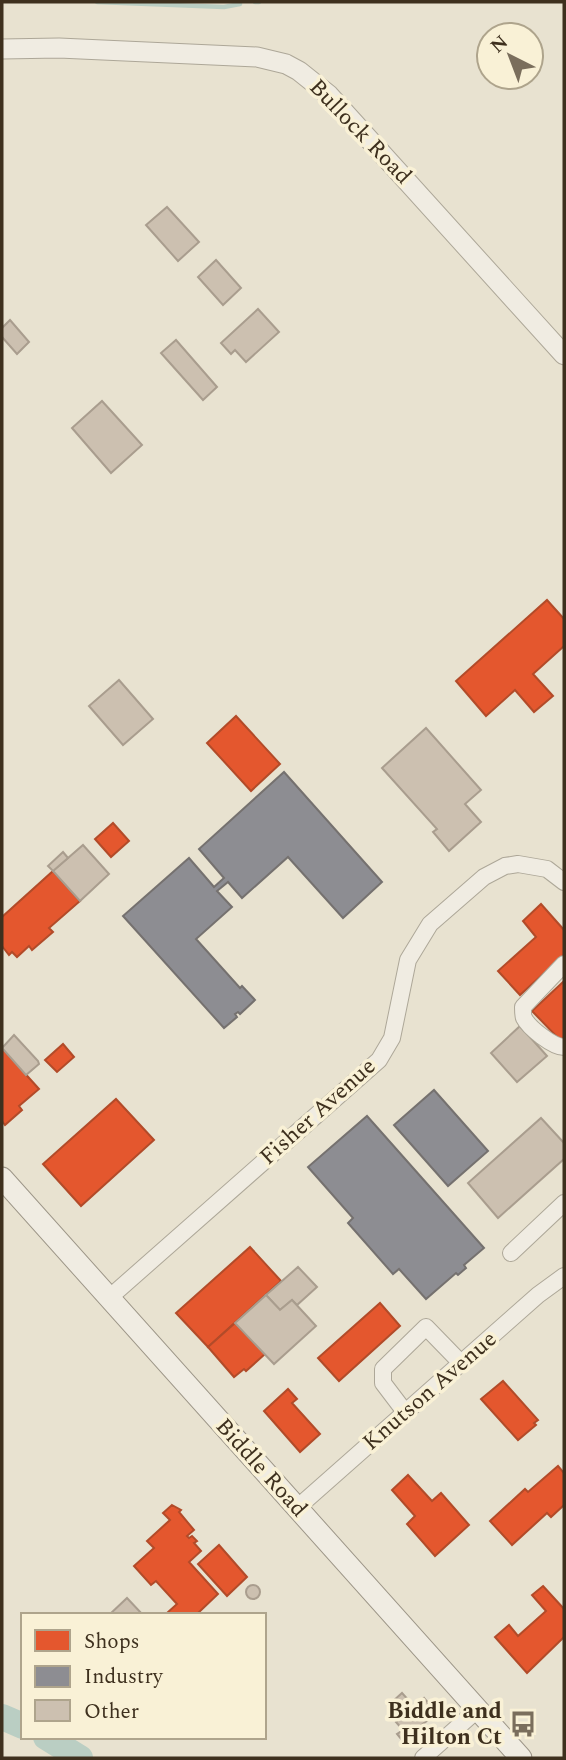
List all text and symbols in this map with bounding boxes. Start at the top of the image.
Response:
north arrow [475,21,545,91]
text: N [484,29,515,60]
street label: Bullock Road [300,71,420,193]
street label: Fisher Avenue [252,1050,384,1174]
street label: Knutson Avenue [355,1323,505,1459]
street label: Biddle Road [207,1410,315,1526]
legend [21,1613,266,1739]
text: Shops [84,1626,140,1658]
text: Industry [84,1661,164,1693]
place label: Biddle and Hilton Ct [387,1694,502,1755]
text: Other [84,1696,139,1728]
bus stop icon: Biddle and Hilton Ct [508,1709,538,1739]

